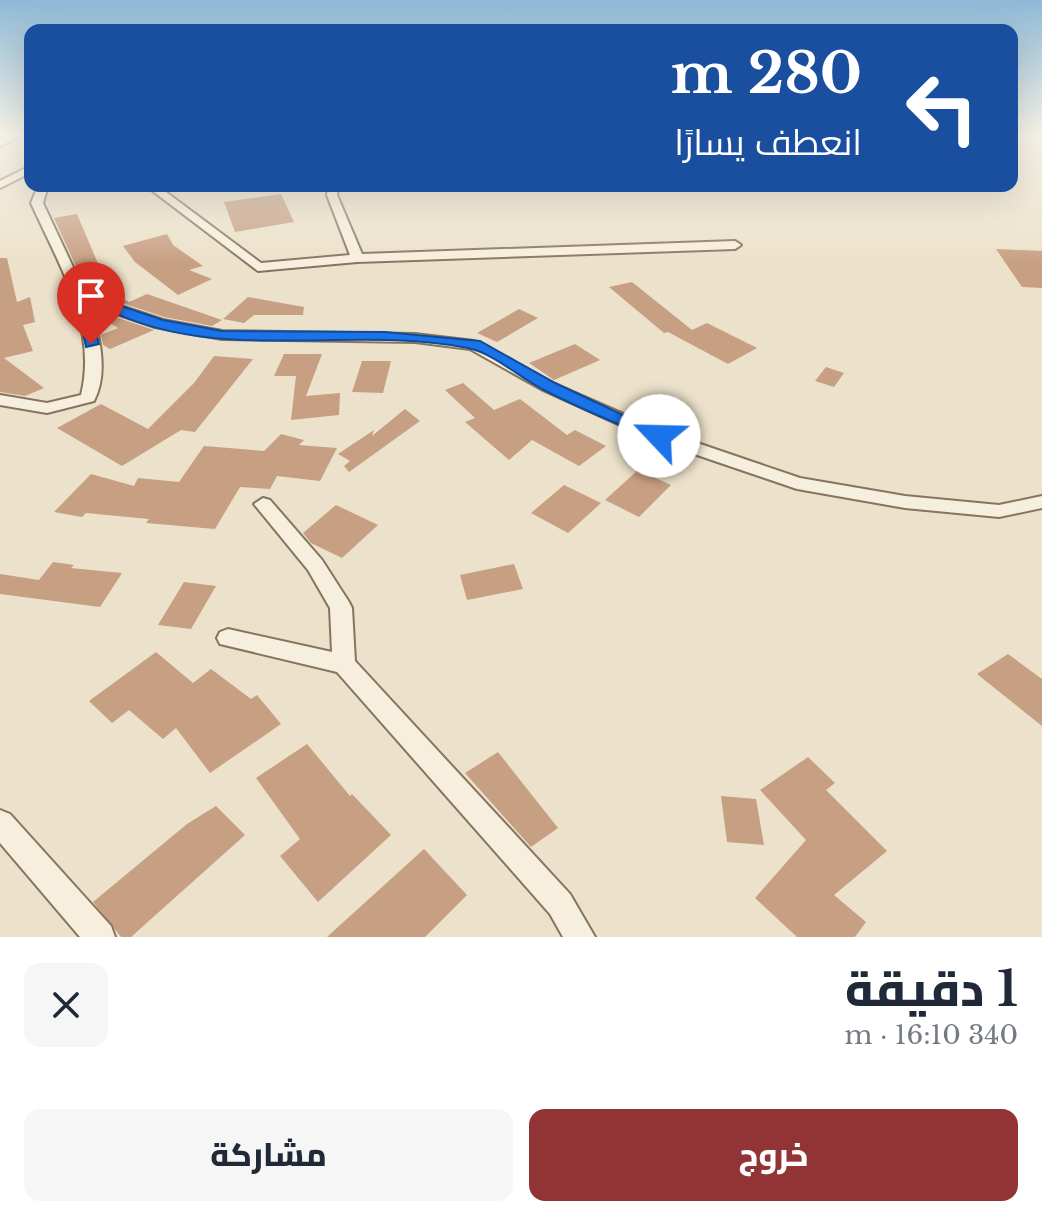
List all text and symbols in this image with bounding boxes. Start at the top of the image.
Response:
text: 280 m [671,39,862,108]
icon: left [890,56,994,160]
text: انعطف يسارًا [674,120,862,165]
pin [57,262,125,344]
icon: arrive [69,274,113,318]
position arrow [617,394,701,478]
text: 1 دقيقة [845,959,1018,1019]
button: close [24,963,108,1047]
text: 340 m · 16:10 [845,1019,1018,1051]
button: مشاركة [24,1109,513,1201]
button: خروج [529,1109,1018,1201]

